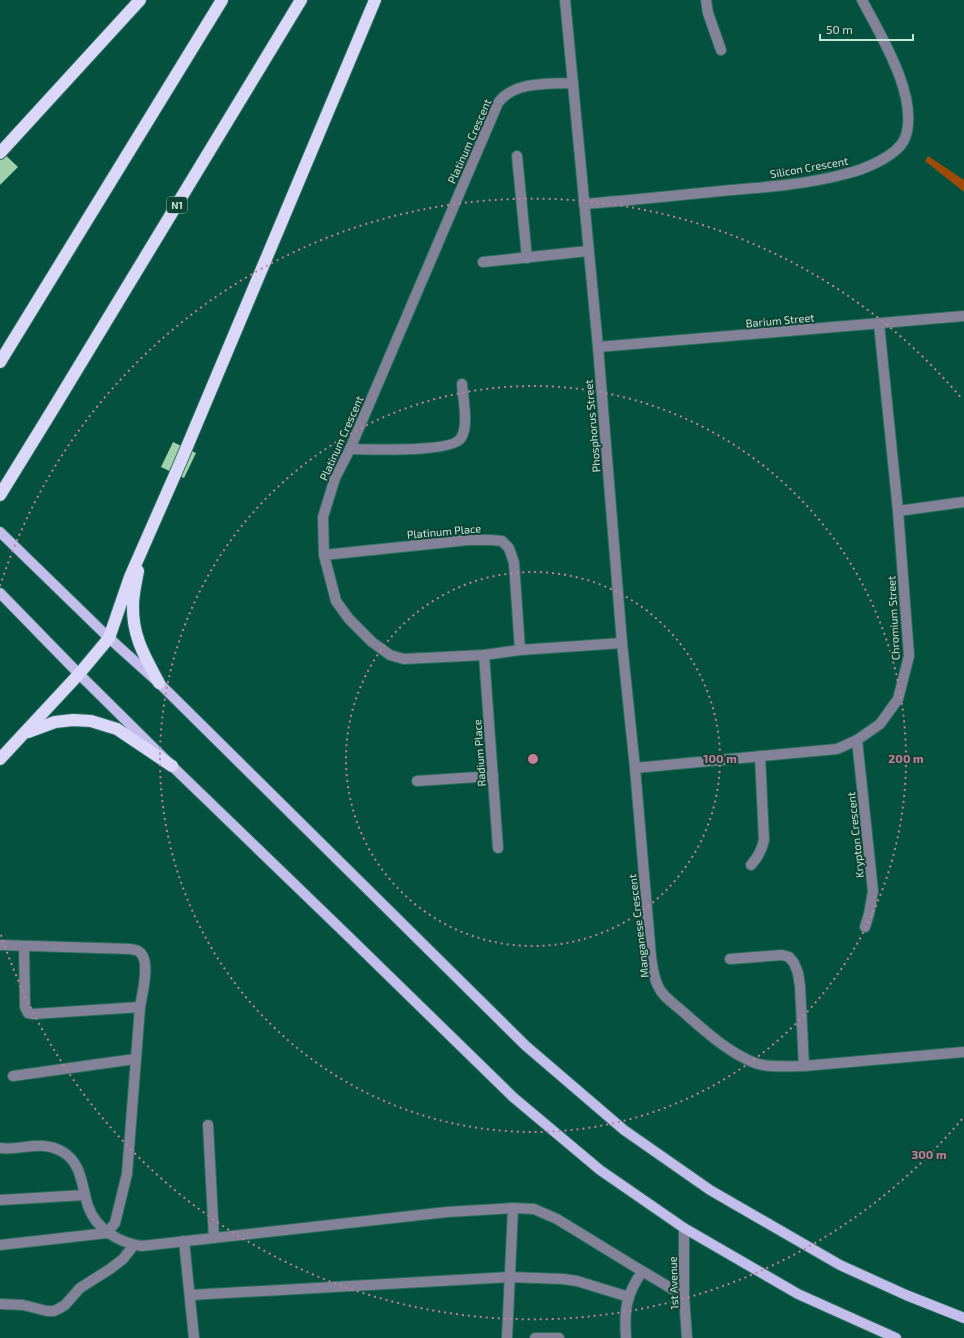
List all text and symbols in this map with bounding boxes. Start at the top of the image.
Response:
scale bar [820,16,913,42]
text: 50 m [826,22,853,36]
street label: Platinum Crescent [444,97,494,185]
street label: Silicon Crescent [769,154,849,180]
road number: N1 [167,197,187,213]
street label: Barium Street [745,311,815,329]
street label: Phosphorus Street [581,379,603,473]
street label: Platinum Crescent [316,394,366,482]
street label: Platinum Place [406,521,482,541]
street label: Chromium Street [884,575,902,661]
street label: Radium Place [470,719,488,787]
text: 100 m [703,751,737,765]
text: 200 m [888,751,924,765]
centre of rings [526,752,540,766]
street label: Krypton Crescent [844,791,866,879]
street label: Manganese Crescent [625,873,651,979]
text: 300 m [911,1147,947,1161]
street label: 1st Avenue [666,1256,680,1310]

